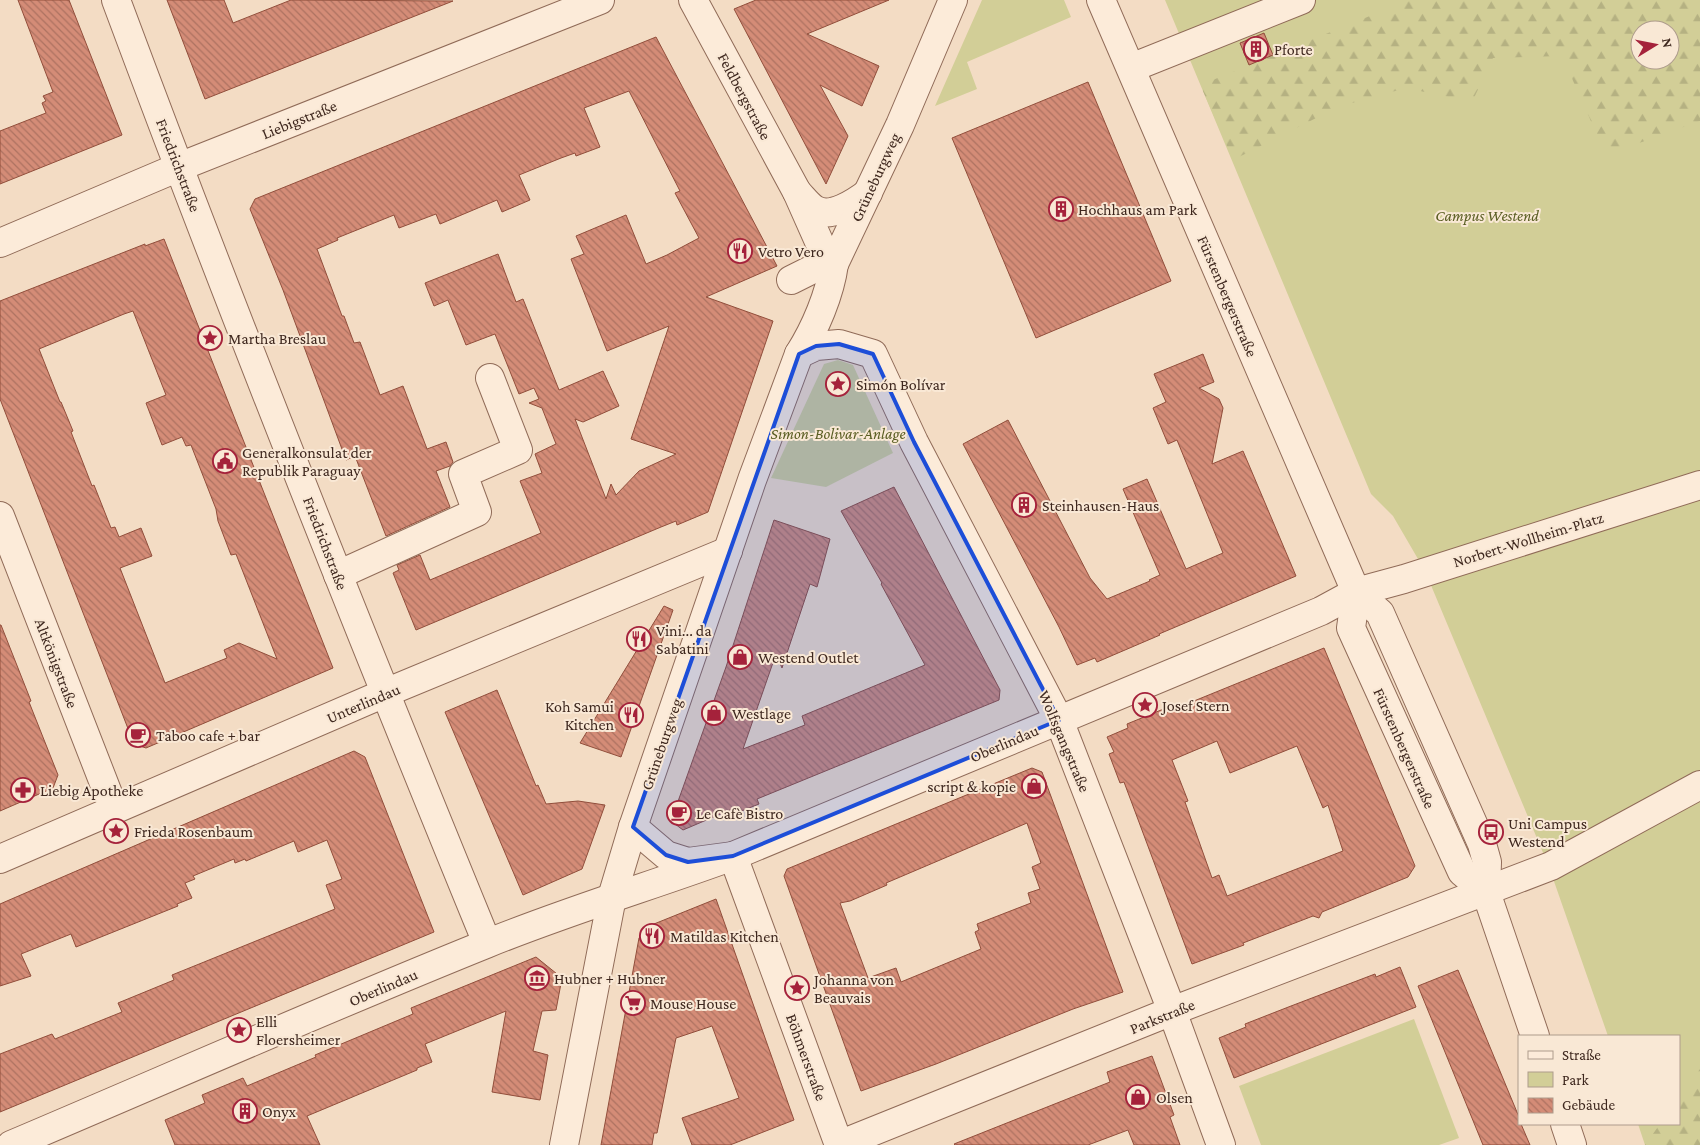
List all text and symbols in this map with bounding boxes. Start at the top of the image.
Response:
north arrow [1630,20,1680,70]
building icon: Pforte [1243,36,1269,62]
text: N [1659,37,1677,49]
place label: Pforte [1274,41,1313,58]
street label: Feldbergstraße [714,50,775,143]
street label: Liebigstraße [259,97,340,143]
street label: Friedrichstraße [153,116,204,214]
street label: Grüneburgweg [847,130,904,225]
building icon: Hochhaus am Park [1048,196,1074,222]
place label: Hochhaus am Park [1078,201,1197,218]
park label: Campus Westend [1435,207,1539,225]
street label: Fürstenbergerstraße [1193,233,1261,360]
restaurant icon: Vetro Vero [727,238,753,264]
place label: Vetro Vero [758,243,824,260]
place icon: Martha Breslau [197,325,223,351]
place label: Martha Breslau [228,330,327,347]
place icon: Simón Bolívar [825,371,851,397]
place label: Simón Bolívar [856,376,946,393]
park label: Simon-Bolivar-Anlage [770,425,906,443]
place label: Generalkonsulat der Republik Paraguay [242,444,372,480]
public building icon: Generalkonsulat der Republik Paraguay [212,448,238,474]
building icon: Steinhausen-Haus [1011,492,1037,518]
street label: Friedrichstraße [300,494,351,592]
place label: Steinhausen-Haus [1042,497,1159,514]
street label: Norbert-Wollheim-Platz [1451,508,1605,570]
street label: Altkönigstraße [31,616,81,711]
place label: Vini... da Sabatini [656,622,712,657]
restaurant icon: Vini... da Sabatini [626,626,652,652]
shop icon: Westend Outlet [727,644,753,670]
place label: Westend Outlet [758,649,859,666]
street label: Unterlindau [324,680,403,727]
street label: Fürstenbergerstraße [1369,685,1439,811]
street label: Wolfsgangstraße [1035,688,1094,795]
place icon: Josef Stern [1132,692,1158,718]
street label: Grüneburgweg [638,696,686,793]
place label: Josef Stern [1160,697,1230,715]
place label: Koh Samui Kitchen [545,698,614,733]
shop icon: Westlage [701,700,727,726]
restaurant icon: Koh Samui Kitchen [618,702,644,728]
place label: Westlage [732,705,791,723]
street label: Oberlindau [967,721,1042,766]
cafe icon: Taboo cafe + bar [125,722,151,748]
place label: Taboo cafe + bar [156,727,260,744]
shop icon: script & kopie [1021,773,1047,799]
pharmacy icon: Liebig Apotheke [10,777,36,803]
place label: script & kopie [927,778,1016,796]
place label: Liebig Apotheke [40,782,143,800]
cafe icon: Le Cafè Bistro [666,800,692,826]
place label: Le Cafè Bistro [696,805,783,822]
place label: Uni Campus Westend [1508,815,1587,850]
place icon: Frieda Rosenbaum [103,818,129,844]
bus stop icon: Uni Campus Westend [1478,819,1504,845]
place label: Frieda Rosenbaum [134,823,253,840]
restaurant icon: Matildas Kitchen [639,923,665,949]
place label: Matildas Kitchen [670,928,779,945]
street label: Oberlindau [346,965,421,1010]
museum icon: Hubner + Hubner [524,965,550,991]
place label: Hubner + Hubner [554,970,666,987]
place label: Johanna von Beauvais [812,971,894,1006]
place icon: Johanna von Beauvais [784,975,810,1001]
supermarket icon: Mouse House [620,990,646,1016]
place label: Mouse House [650,995,736,1012]
street label: Parkstraße [1127,996,1197,1037]
street label: Böhmerstraße [783,1011,830,1103]
place label: Elli Floersheimer [256,1013,341,1048]
place icon: Elli Floersheimer [226,1017,252,1043]
legend [1518,1035,1680,1125]
text: Straße [1562,1047,1601,1063]
text: Park [1562,1072,1589,1088]
shop icon: Olsen [1125,1084,1151,1110]
place label: Olsen [1156,1089,1193,1106]
text: Gebäude [1562,1097,1616,1113]
building icon: Onyx [232,1098,258,1124]
place label: Onyx [262,1103,296,1121]

